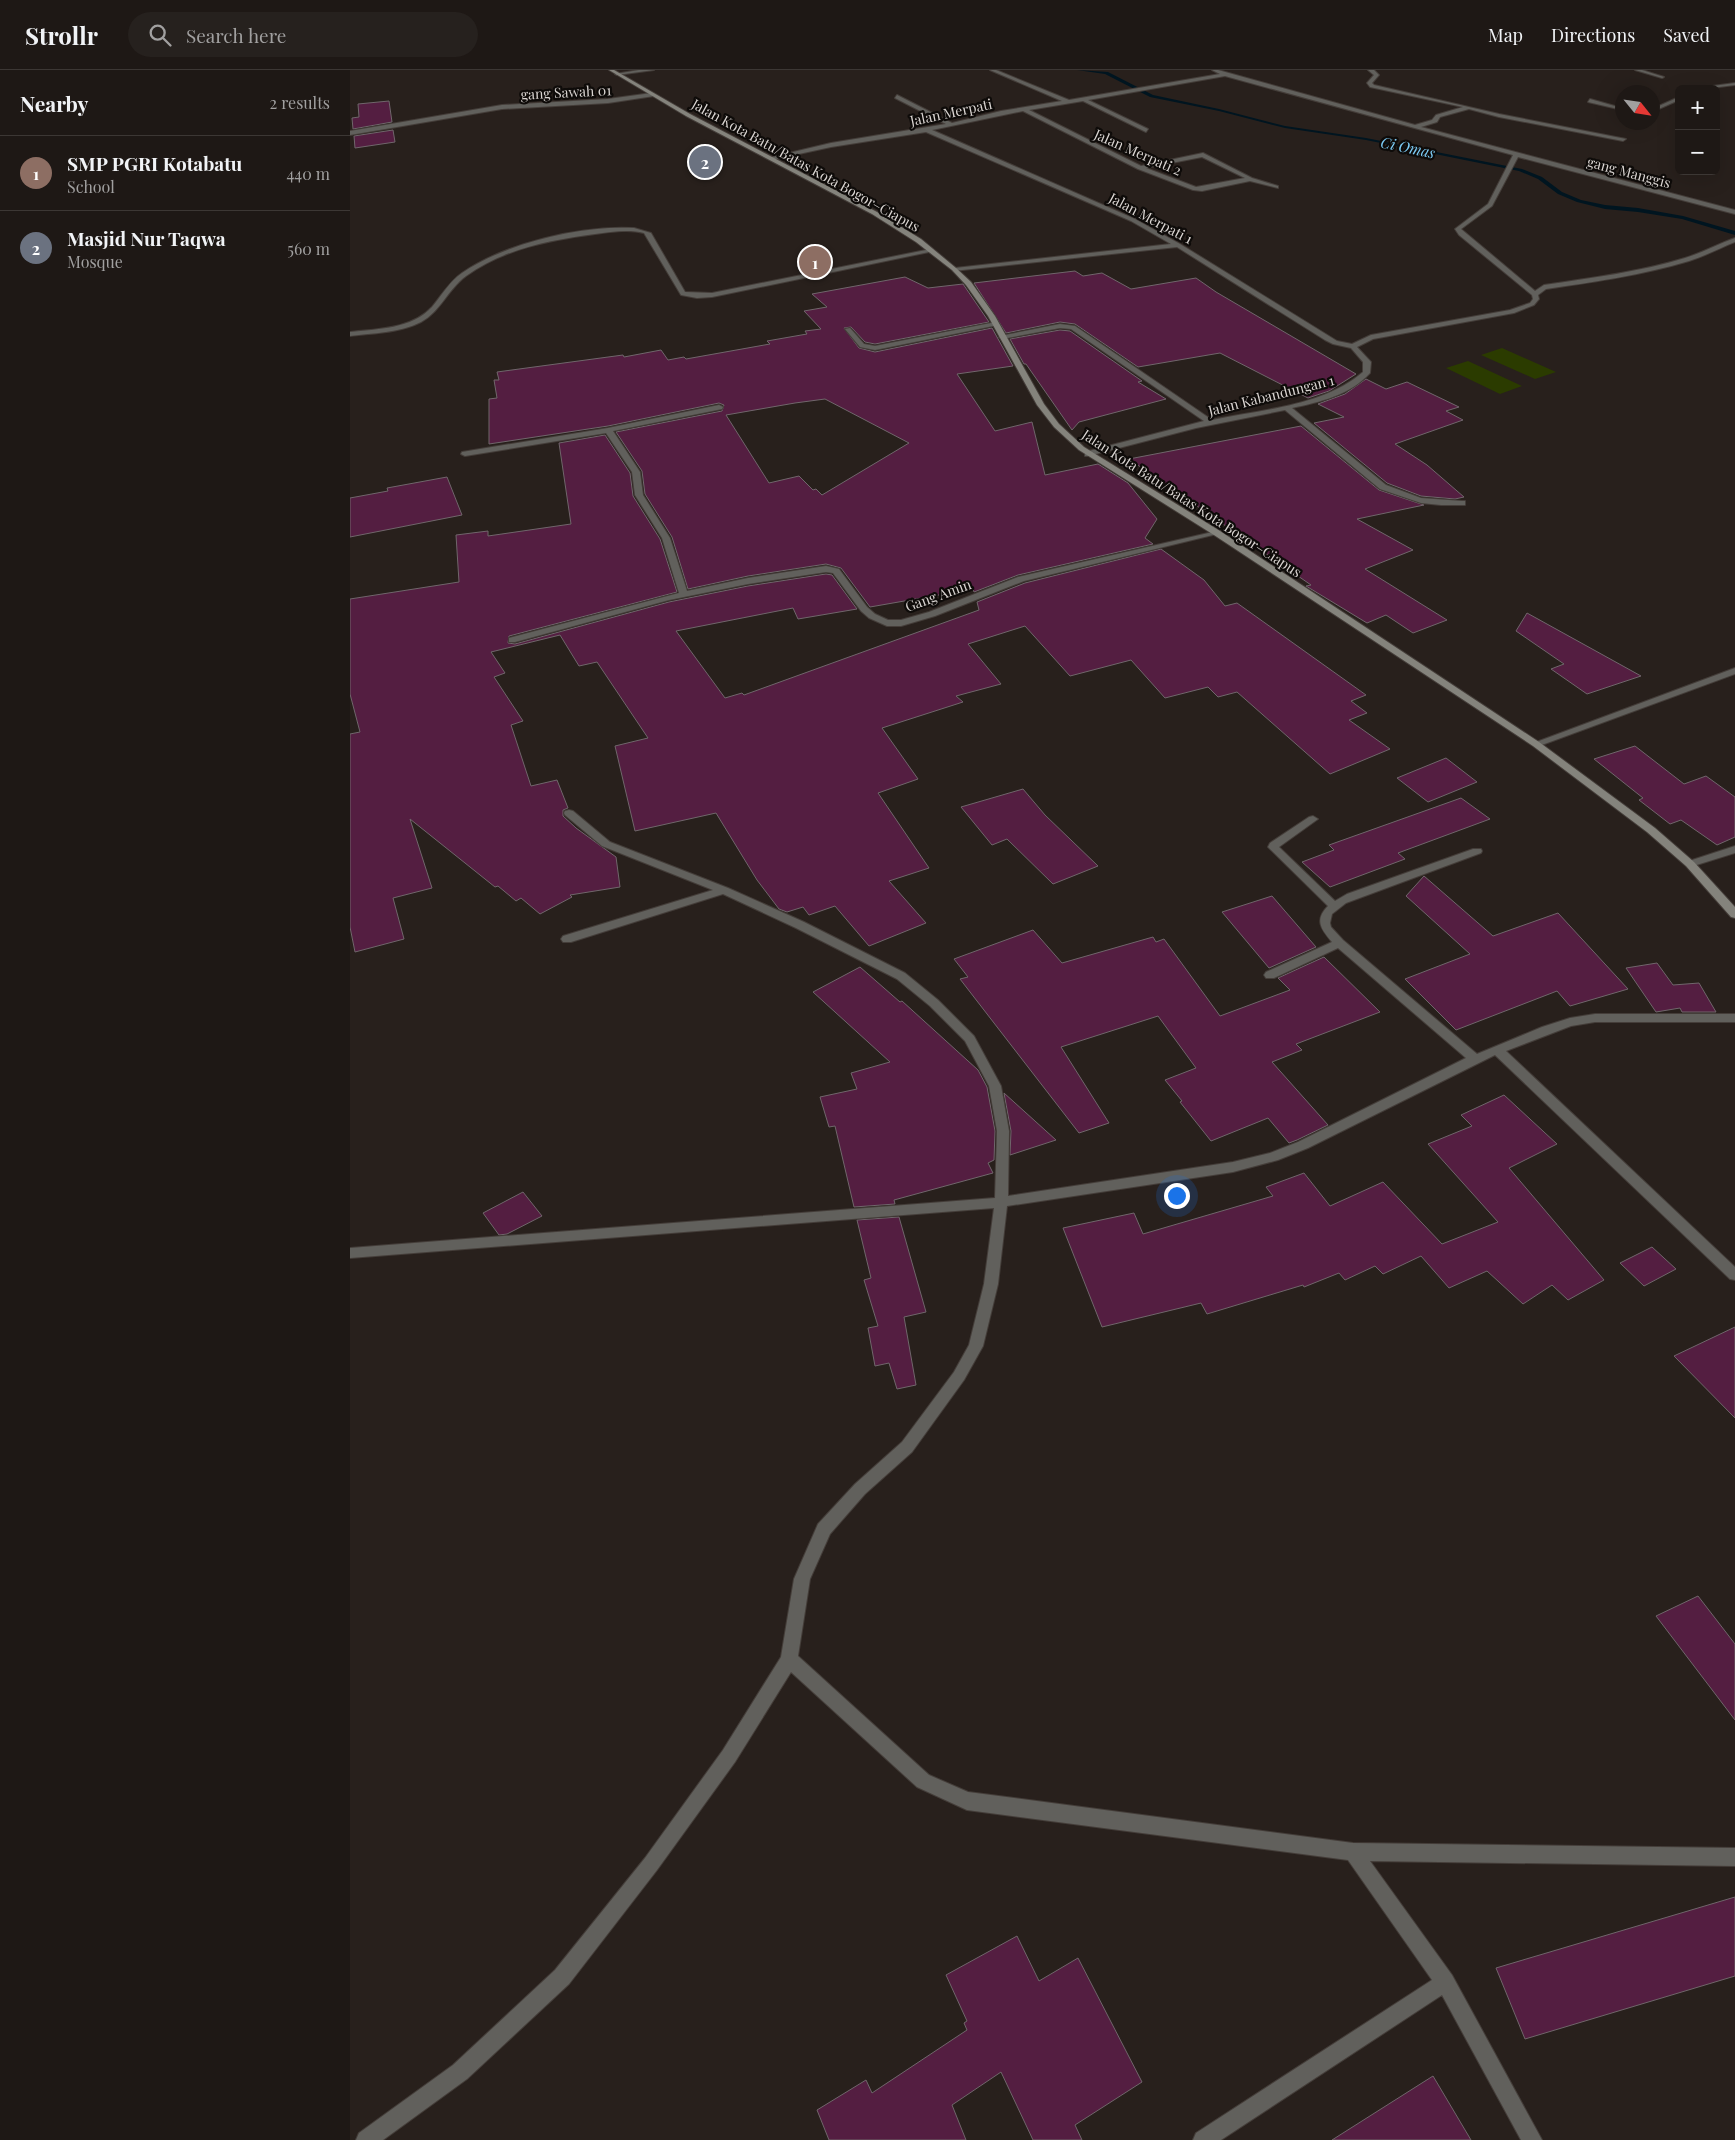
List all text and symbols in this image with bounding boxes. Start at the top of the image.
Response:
search box [128,12,478,57]
text: Strollr [25,19,98,51]
icon: search [146,21,174,49]
text: Search here [186,22,286,48]
text: Map [1488,23,1523,47]
text: Directions [1551,23,1635,47]
text: Saved [1663,23,1710,47]
street label: gang Sawah 01 [520,80,612,104]
north arrow [1615,85,1660,130]
map controls [1675,85,1720,175]
button: + [1675,85,1720,130]
text: Nearby [20,89,89,117]
text: 2 results [270,92,330,113]
street label: Jalan Kota Batu/Batas Kota Bogor–Ciapus [688,94,923,236]
street label: Jalan Merpati [907,94,994,130]
street label: Jalan Merpati 2 [1090,124,1185,180]
button: − [1675,130,1720,175]
water label: Ci Omas [1379,131,1437,163]
pin: 2 [689,143,721,181]
text: SMP PGRI Kotabatu [67,150,242,176]
street label: gang Manggis [1585,152,1673,192]
text: 1 [33,163,39,184]
text: 440 m [286,163,330,184]
text: School [67,176,115,197]
street label: Jalan Merpati 1 [1105,188,1196,248]
text: Masjid Nur Taqwa [67,225,226,251]
text: 2 [32,238,40,259]
text: 560 m [287,238,330,259]
pin: 1 [799,243,831,281]
text: Mosque [67,251,123,272]
street label: Jalan Kabandungan 1 [1205,370,1336,420]
street label: Jalan Kota Batu/Batas Kota Bogor–Ciapus [1078,424,1305,581]
street label: Gang Amin [902,574,974,616]
your location [1164,1183,1190,1209]

